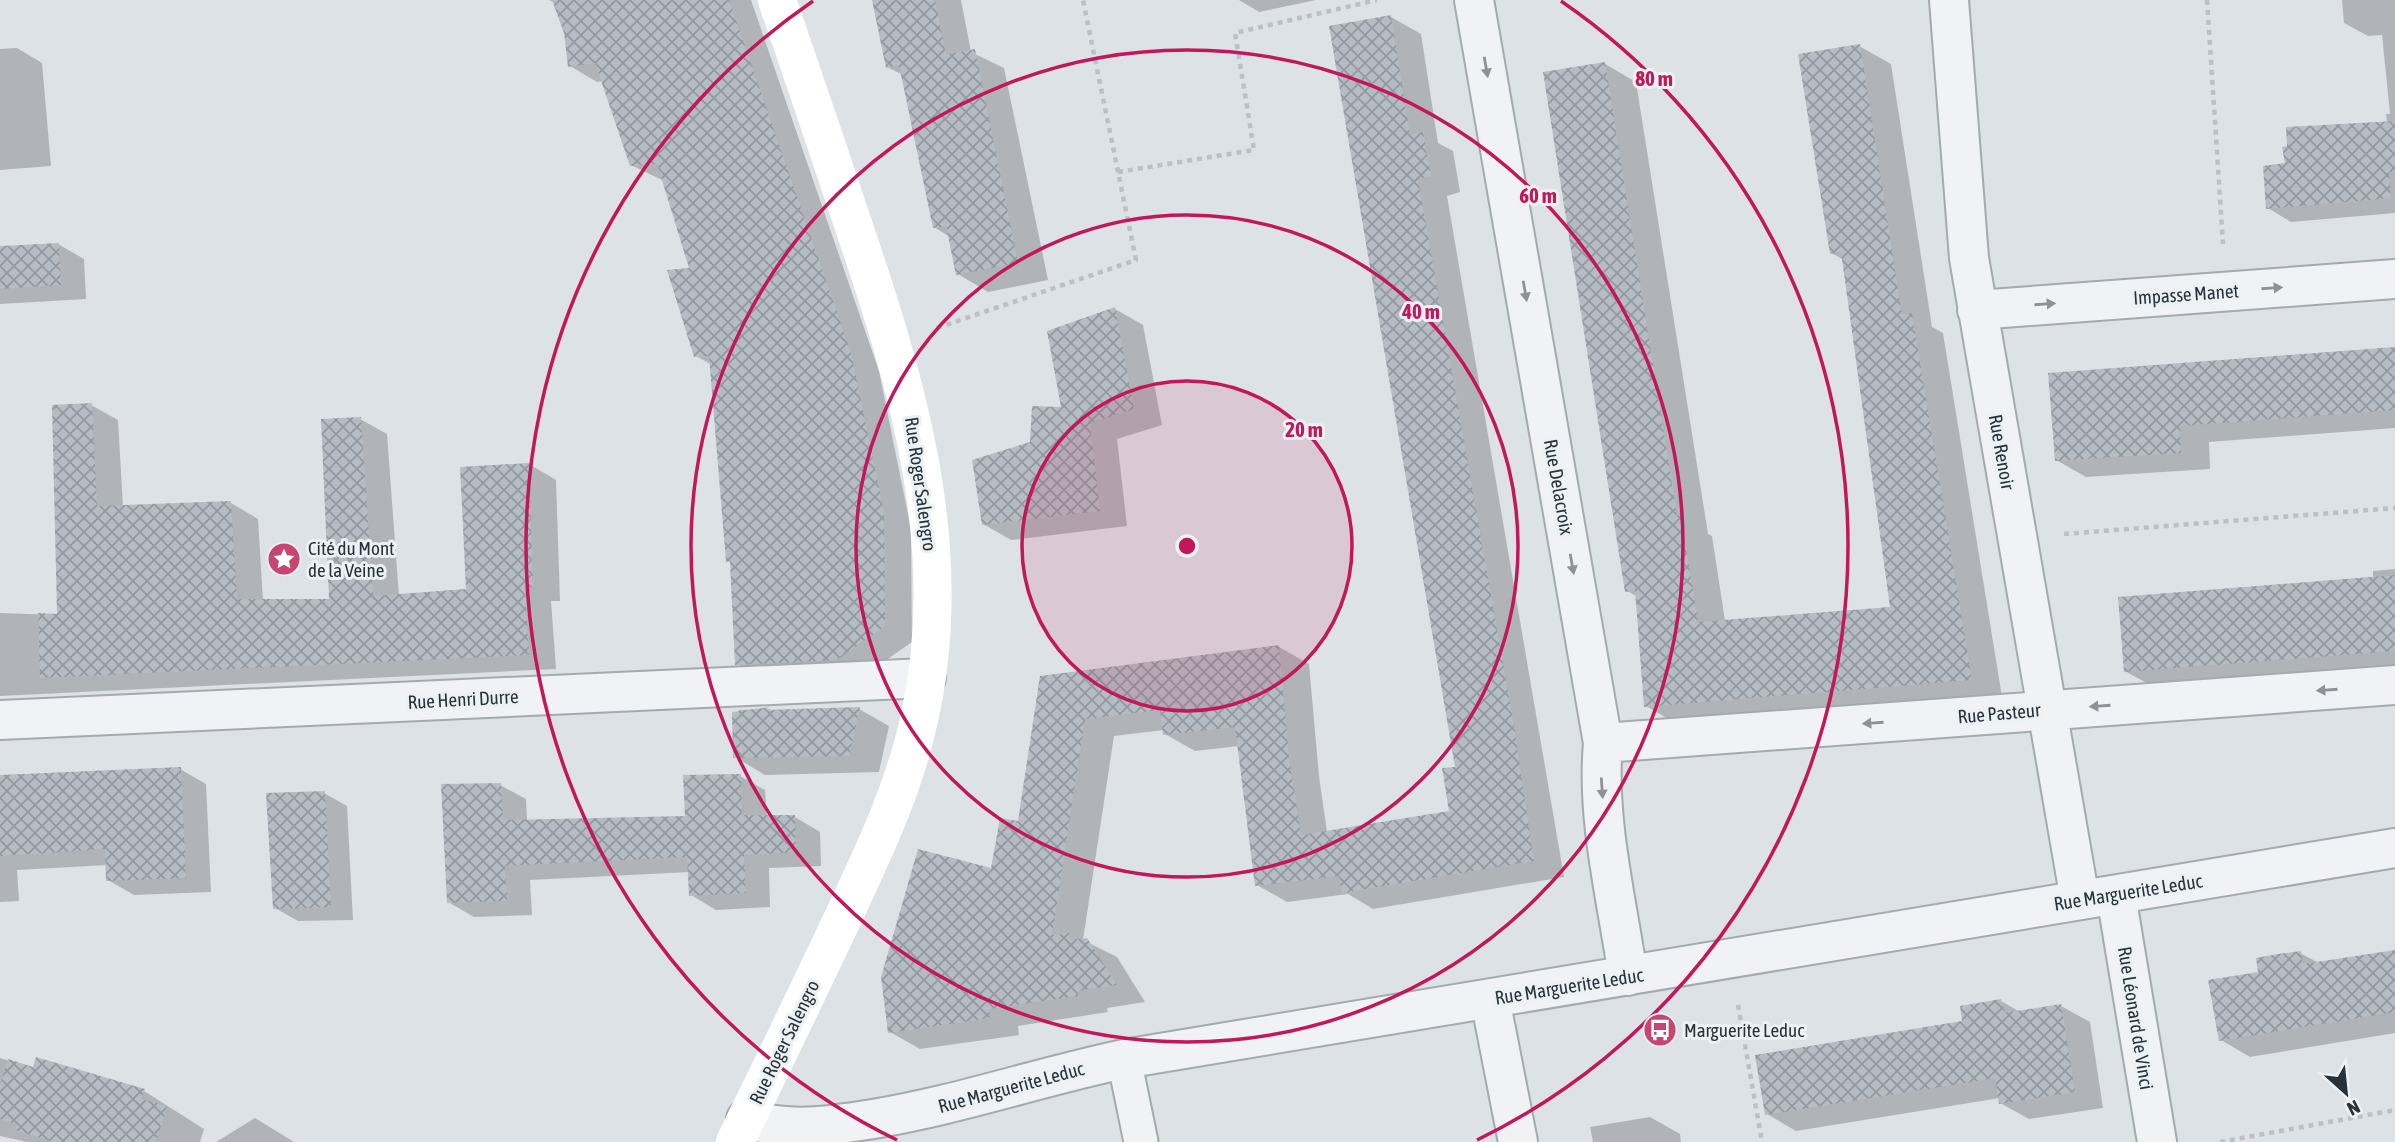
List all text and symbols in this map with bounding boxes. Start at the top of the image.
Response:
one-way arrow [1481,56,1492,78]
text: 80 m [1635,66,1673,90]
text: 60 m [1519,183,1557,207]
street label: Impasse Manet [2132,279,2240,309]
one-way arrow [1520,280,1531,302]
one-way arrow [2262,282,2284,293]
text: 40 m [1401,299,1440,323]
one-way arrow [2035,299,2057,310]
street label: Rue Renoir [1985,413,2020,492]
street label: Rue Roger Salengro [901,416,941,553]
text: 20 m [1285,417,1323,441]
street label: Rue Delacroix [1540,437,1578,537]
centre of rings [1175,534,1199,558]
place label: Cité du Mont de la Veine [308,537,395,581]
place icon: Cité du Mont de la Veine [265,540,303,578]
one-way arrow [1567,553,1578,575]
street label: Rue Henri Durre [407,685,519,713]
one-way arrow [2316,685,2338,696]
street label: Rue Pasteur [1957,698,2042,728]
one-way arrow [2089,701,2111,712]
one-way arrow [1862,718,1884,729]
one-way arrow [1597,778,1608,800]
street label: Rue Marguerite Leduc [2052,869,2205,915]
street label: Rue Léonard de Vinci [2114,945,2158,1091]
street label: Rue Marguerite Leduc [1493,963,1646,1009]
street label: Rue Roger Salengro [744,976,824,1108]
bus stop icon: Marguerite Leduc [1641,1011,1679,1049]
place label: Marguerite Leduc [1684,1019,1805,1041]
street label: Rue Marguerite Leduc [936,1057,1087,1117]
north arrow [2311,1058,2381,1128]
text: N [2344,1096,2364,1120]

